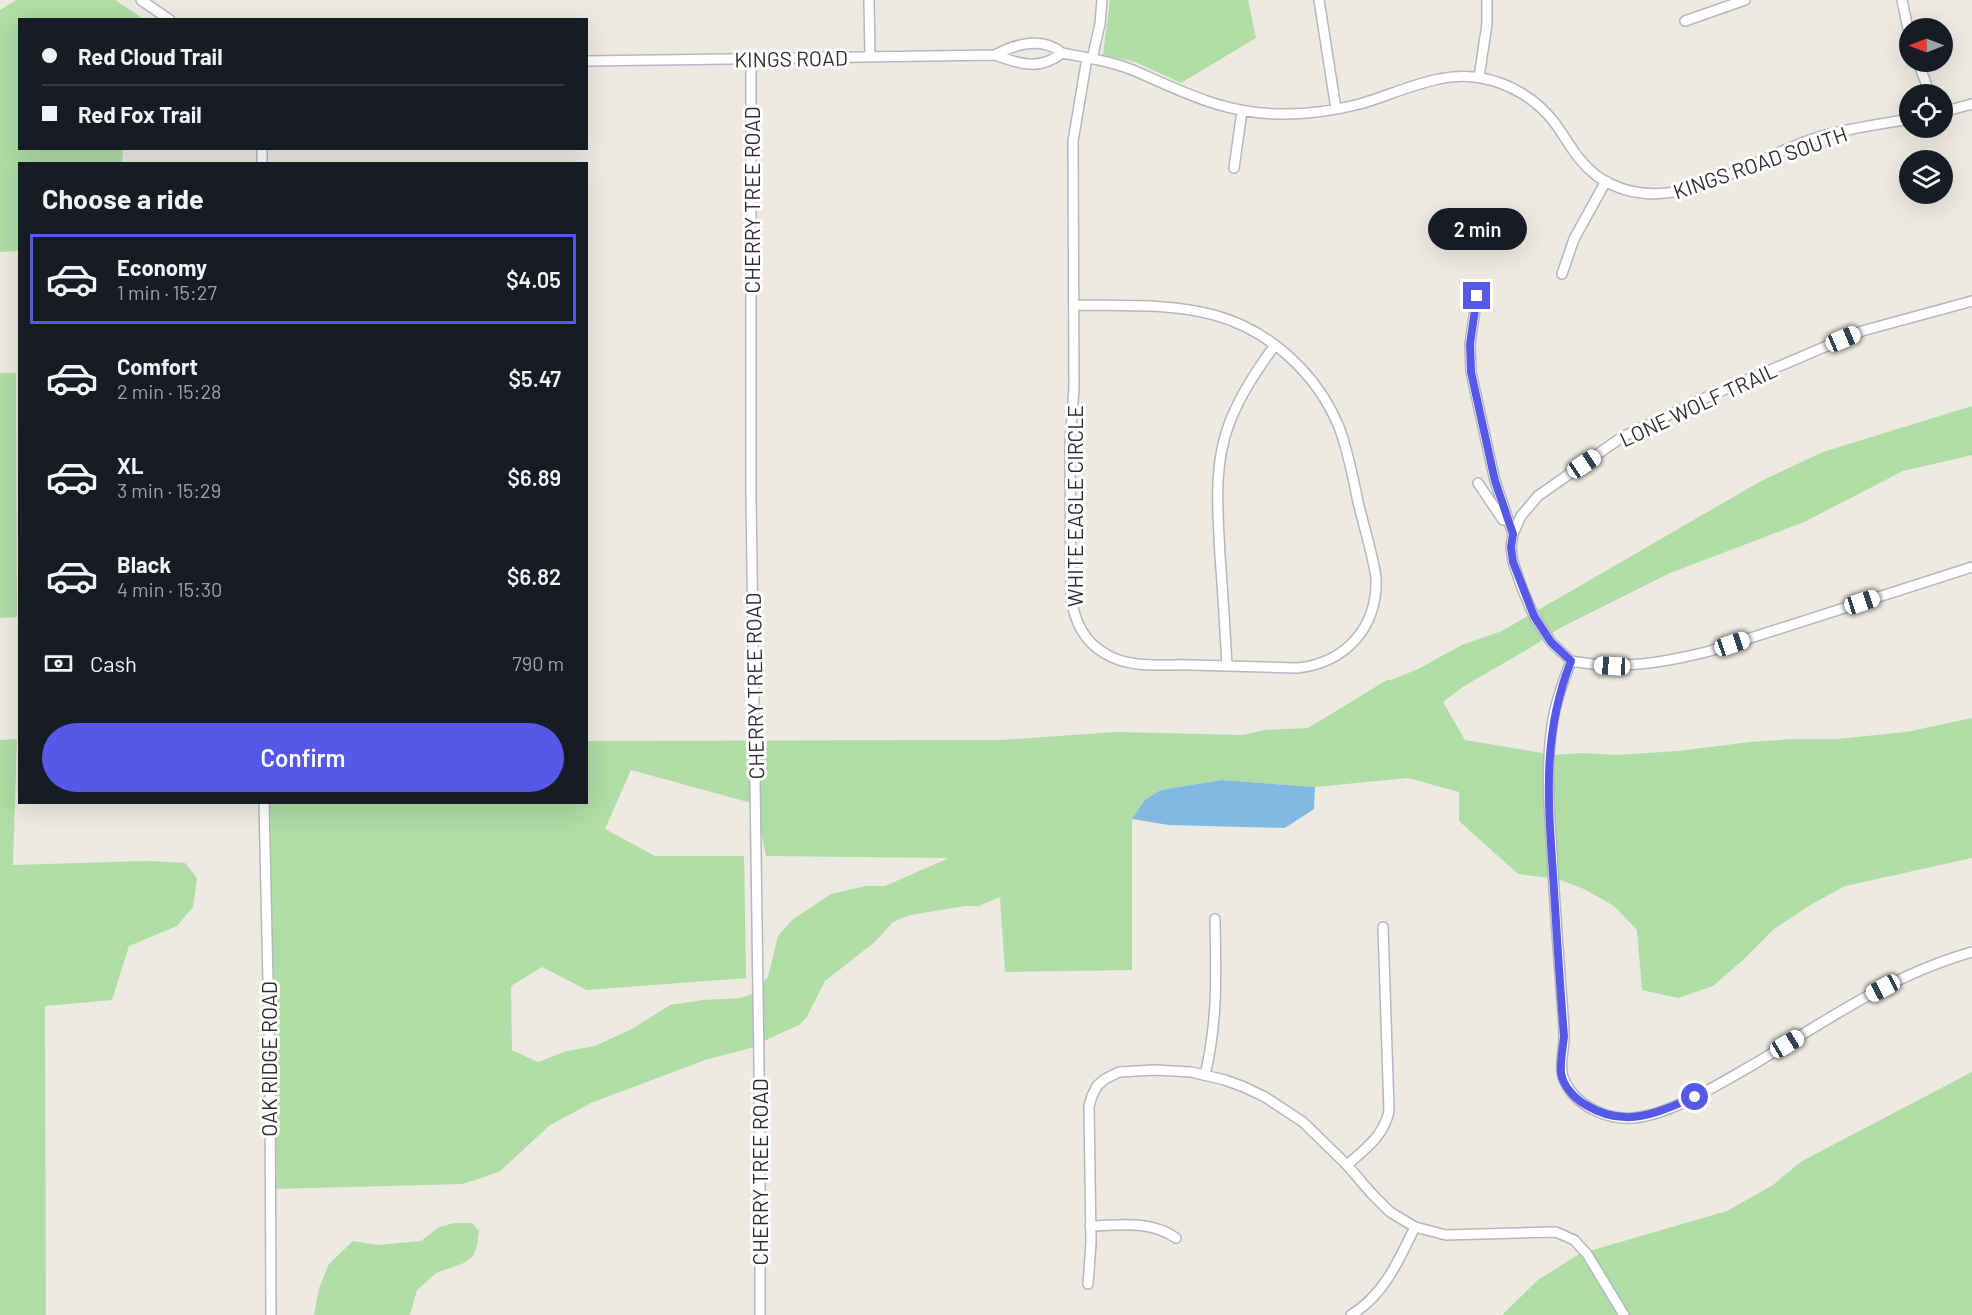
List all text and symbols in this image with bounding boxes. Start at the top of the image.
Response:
north arrow [1899,18,1953,72]
map controls [1899,18,1953,204]
text: Red Cloud Trail [78,43,223,69]
street label: KINGS ROAD [734,45,848,71]
button: locate [1899,84,1953,138]
text: Red Fox Trail [78,101,202,127]
street label: CHERRY TREE ROAD [739,107,764,293]
street label: KINGS ROAD SOUTH [1670,121,1850,203]
button: layers [1899,150,1953,204]
text: Choose a ride [42,182,204,214]
callout: 2 min [1428,209,1526,251]
text: 2 min [1454,217,1501,241]
icon: car [45,252,99,306]
text: Economy [117,254,207,280]
text: $4.05 [506,266,561,292]
text: 1 min · 15:27 [117,280,217,304]
route end [1463,282,1490,309]
car [1823,324,1863,354]
icon: car [45,351,99,405]
text: Comfort [117,353,198,379]
street label: LONE WOLF TRAIL [1615,357,1781,451]
text: $5.47 [509,365,561,391]
text: 2 min · 15:28 [117,379,222,403]
street label: WHITE EAGLE CIRCLE [1062,405,1087,607]
car [1564,446,1604,482]
icon: car [45,450,99,504]
text: XL [117,452,143,478]
text: $6.89 [508,464,561,490]
text: 3 min · 15:29 [117,478,221,502]
icon: car [45,549,99,603]
text: Black [117,551,171,577]
text: $6.82 [507,563,561,589]
text: 4 min · 15:30 [117,577,222,601]
car [1842,588,1882,616]
street label: CHERRY TREE ROAD [740,592,768,780]
car [1712,630,1752,658]
icon: cash [42,647,75,680]
text: Cash [90,650,137,676]
text: 790 m [512,651,564,675]
car [1594,656,1630,676]
button: Confirm [42,723,564,792]
car [1863,972,1903,1004]
street label: OAK RIDGE ROAD [256,981,281,1137]
car [1767,1027,1807,1061]
street label: CHERRY TREE ROAD [747,1079,772,1265]
route start [1681,1083,1708,1110]

